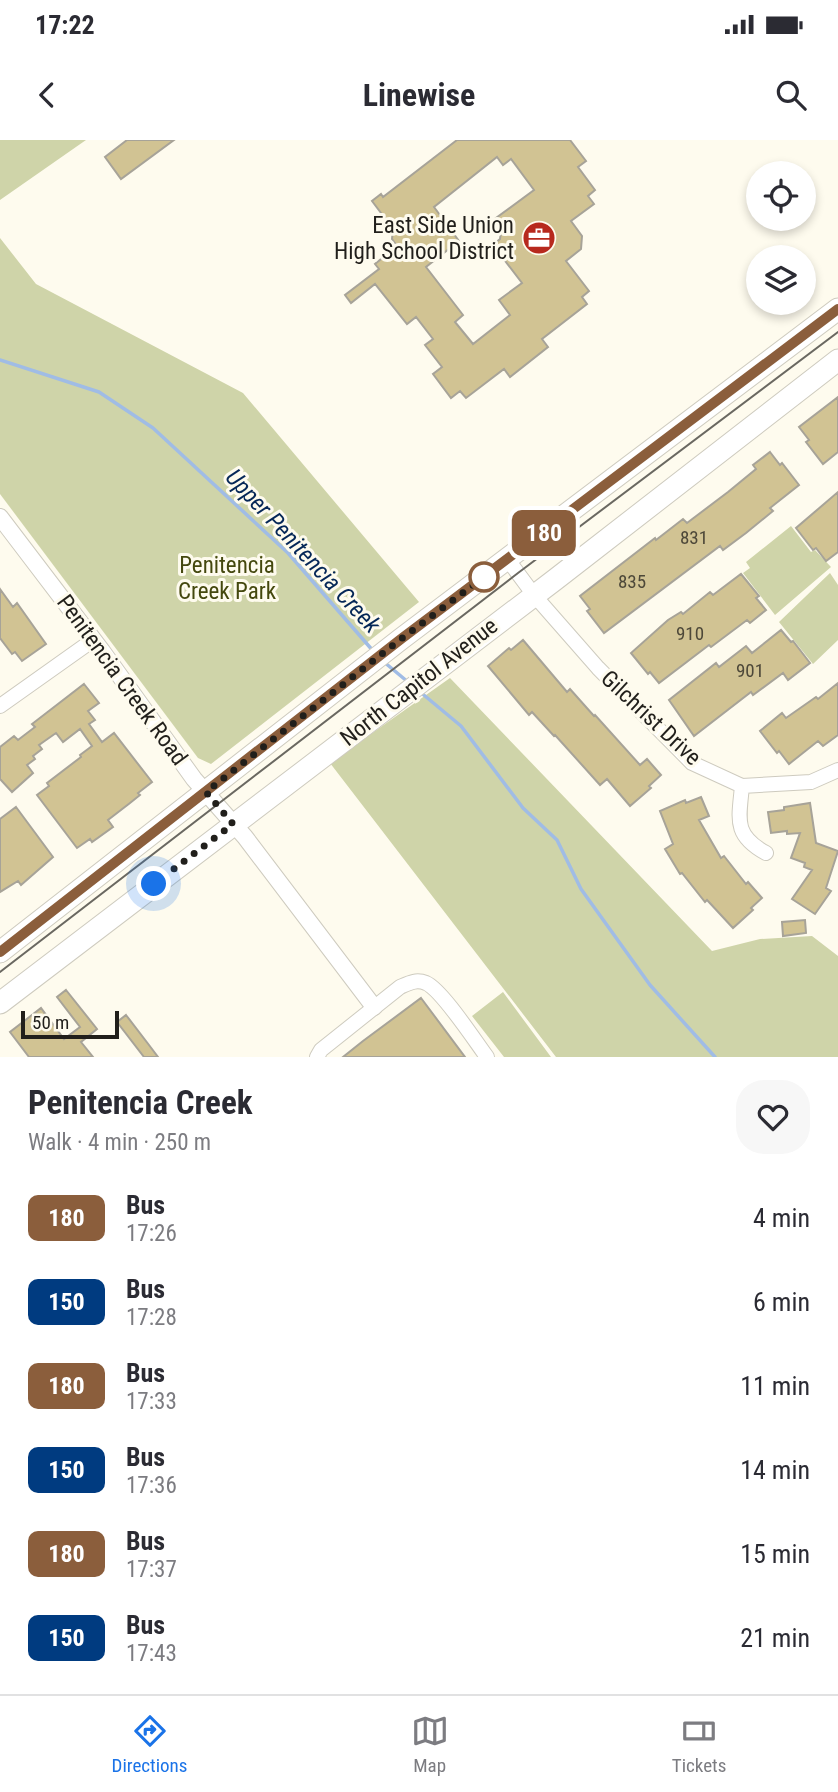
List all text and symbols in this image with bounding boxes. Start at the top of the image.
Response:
text: 17:22 [35,10,95,40]
icon: back [28,76,66,114]
text: Linewise [363,76,475,114]
icon: search [772,76,810,114]
map controls [746,161,816,315]
button: locate [746,161,816,231]
place label: East Side Union High School District [334,212,514,265]
office icon: East Side Union High School District [520,219,558,257]
button: layers [746,245,816,315]
water label: Upper Penitencia Creek [220,463,387,639]
line badge: 180 [504,510,584,556]
text: 180 [526,519,562,547]
house number: 831 [680,526,708,549]
park label: Penitencia Creek Park [178,552,277,605]
unlabelled marker [469,562,499,592]
house number: 835 [618,570,646,593]
street label: Penitencia Creek Road [51,590,193,770]
street label: North Capitol Avenue [335,612,503,752]
house number: 910 [676,622,704,645]
house number: 901 [736,659,764,682]
street label: Gilchrist Drive [595,665,707,771]
your location [136,866,171,901]
scale bar [21,1008,119,1040]
text: 50 m [32,1011,69,1034]
button: heart [736,1080,810,1154]
text: Penitencia Creek [28,1083,252,1122]
text: Walk · 4 min · 250 m [28,1129,211,1156]
text: Bus [126,1190,165,1220]
text: 4 min [753,1203,810,1233]
text: 180 [48,1204,85,1232]
text: 17:26 [126,1220,177,1247]
text: Bus [126,1274,165,1304]
text: 6 min [753,1287,810,1317]
text: 150 [48,1288,85,1316]
text: 17:28 [126,1304,177,1331]
text: Bus [126,1358,165,1388]
text: 11 min [740,1371,810,1401]
text: 180 [48,1372,85,1400]
text: 17:33 [126,1388,177,1415]
text: Bus [126,1442,165,1472]
text: 14 min [740,1455,810,1485]
text: 150 [48,1456,85,1484]
text: 17:36 [126,1472,177,1499]
text: Bus [126,1526,165,1556]
text: 15 min [740,1539,810,1569]
text: 180 [48,1540,85,1568]
text: 17:37 [126,1556,177,1583]
text: Bus [126,1610,165,1640]
text: 21 min [740,1623,810,1653]
text: 150 [48,1624,85,1652]
text: 17:43 [126,1640,177,1667]
tab: Directions [112,1712,187,1777]
tab: Map [411,1712,449,1777]
tab: Tickets [672,1712,726,1777]

